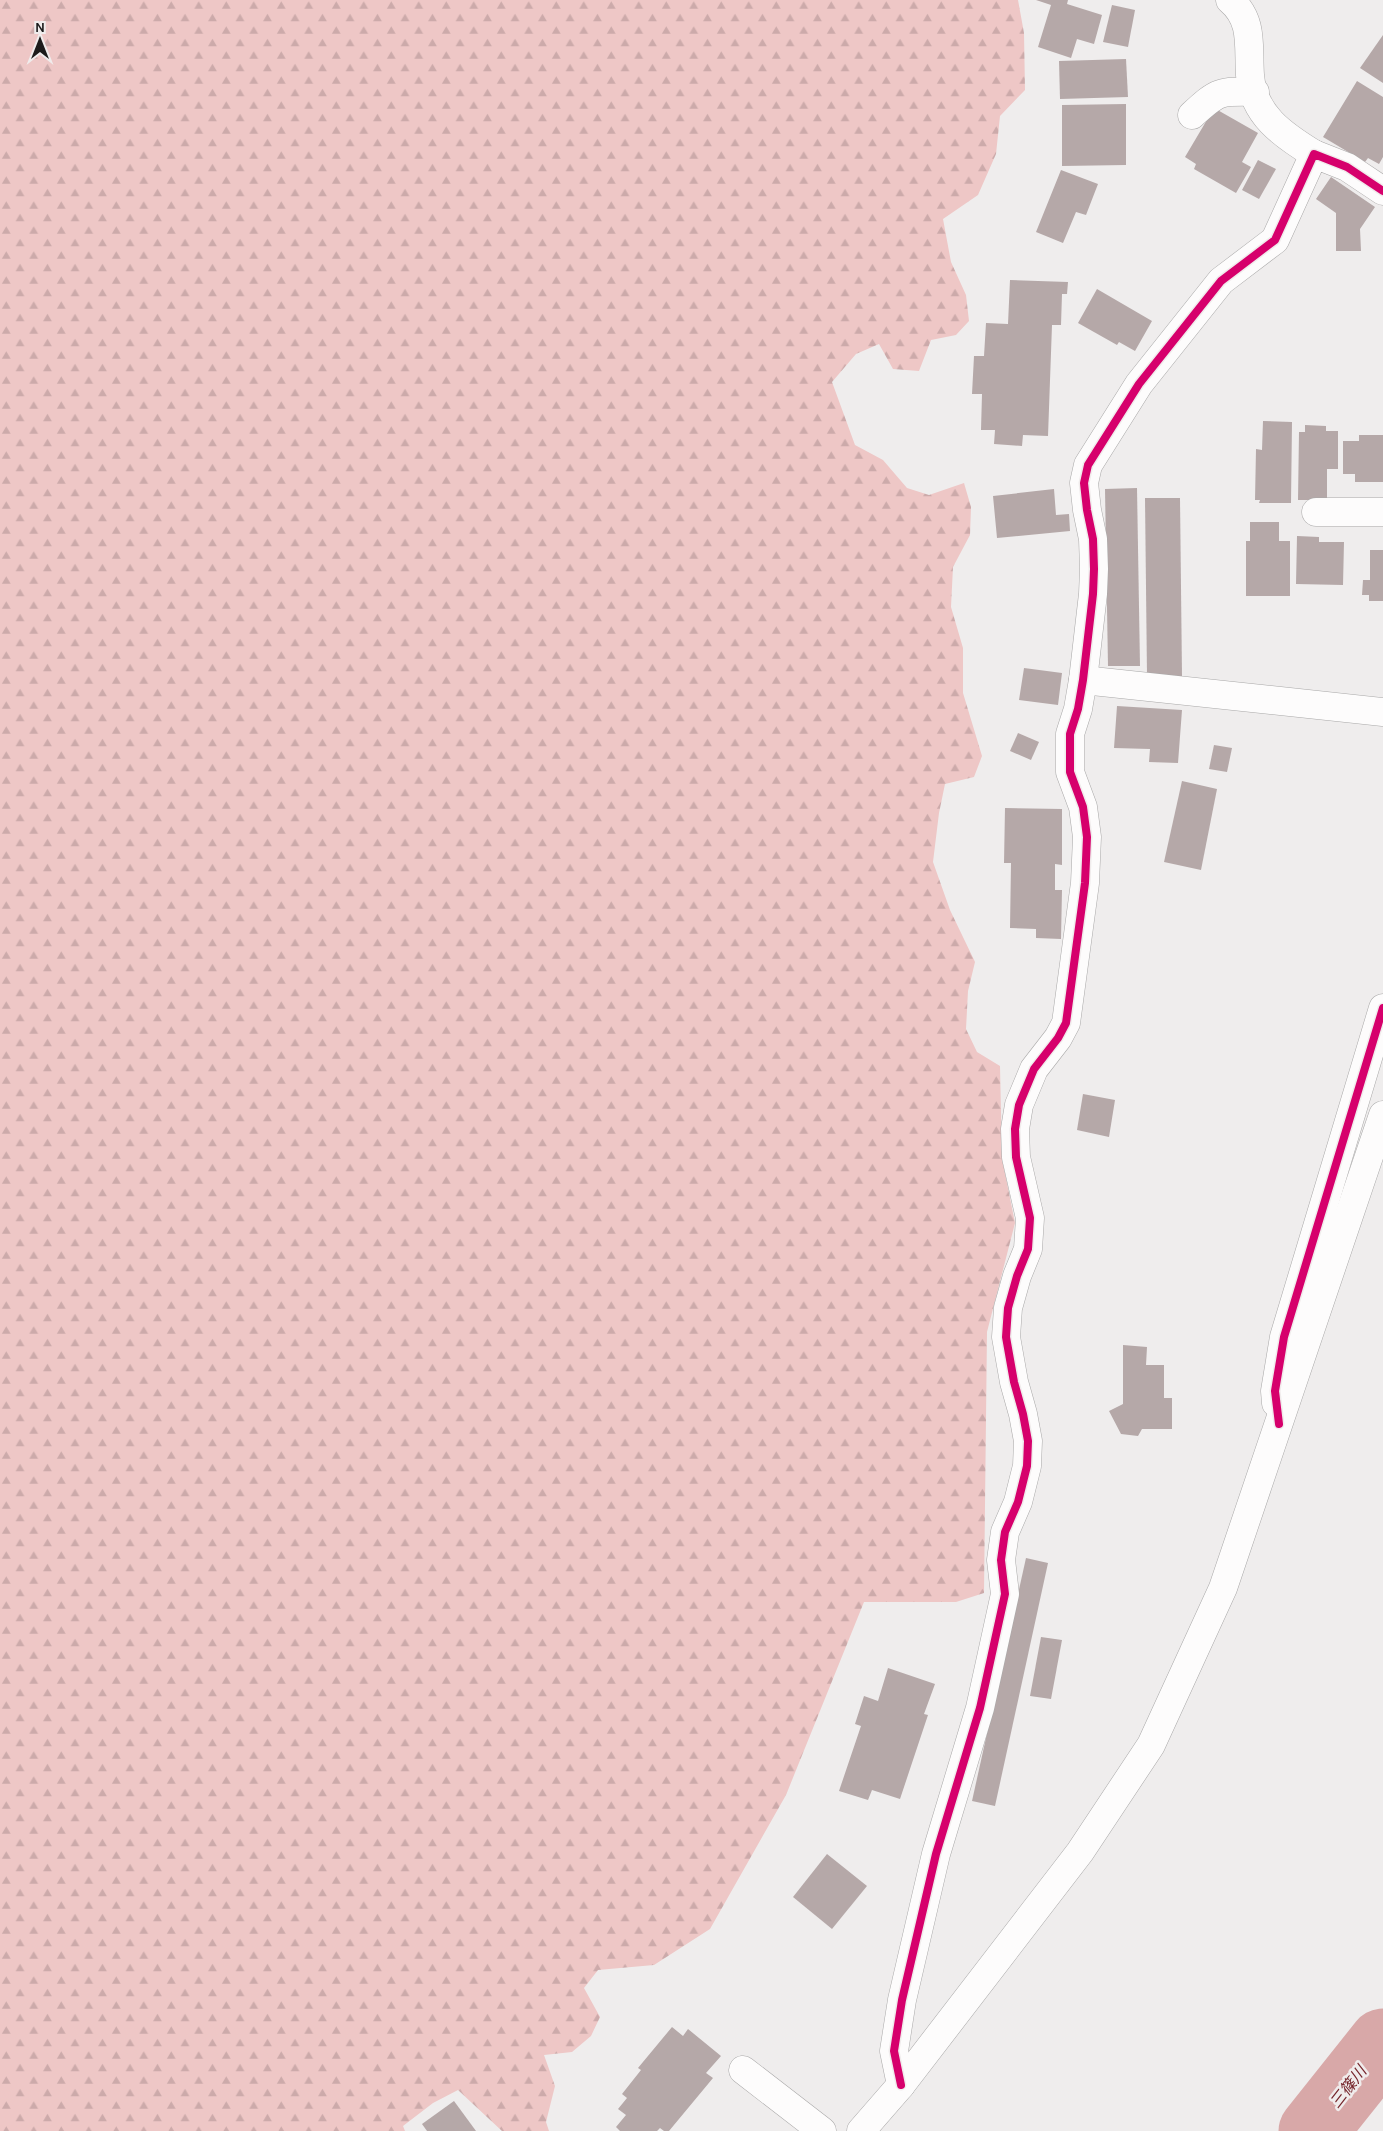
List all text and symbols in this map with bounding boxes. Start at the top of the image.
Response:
north arrow [15,15,65,65]
text: N [35,19,45,36]
water label: 三篠川 [1326,2061,1371,2112]

